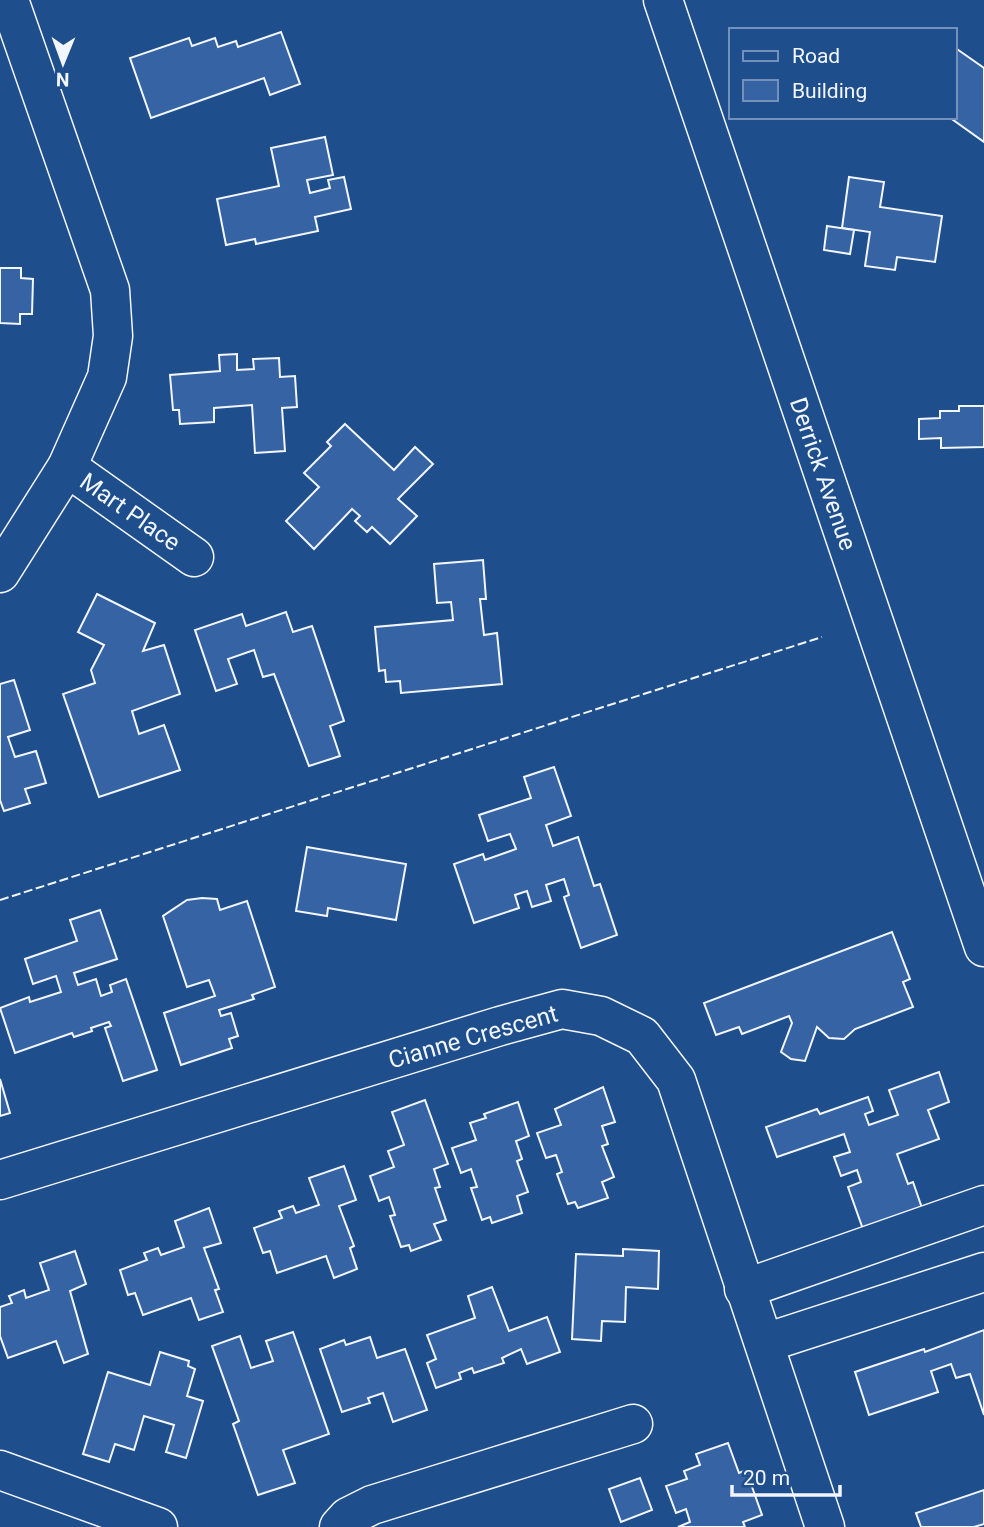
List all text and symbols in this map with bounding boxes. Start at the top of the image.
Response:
north arrow [28,28,98,98]
legend [729,28,956,119]
text: Road [792,44,840,68]
text: N [56,68,70,91]
text: Building [792,79,867,103]
street label: Derrick Avenue [784,394,862,554]
street label: Mart Place [75,467,185,557]
street label: Cianne Crescent [385,999,561,1075]
scale bar [732,1454,841,1498]
text: 20 m [743,1466,790,1490]

